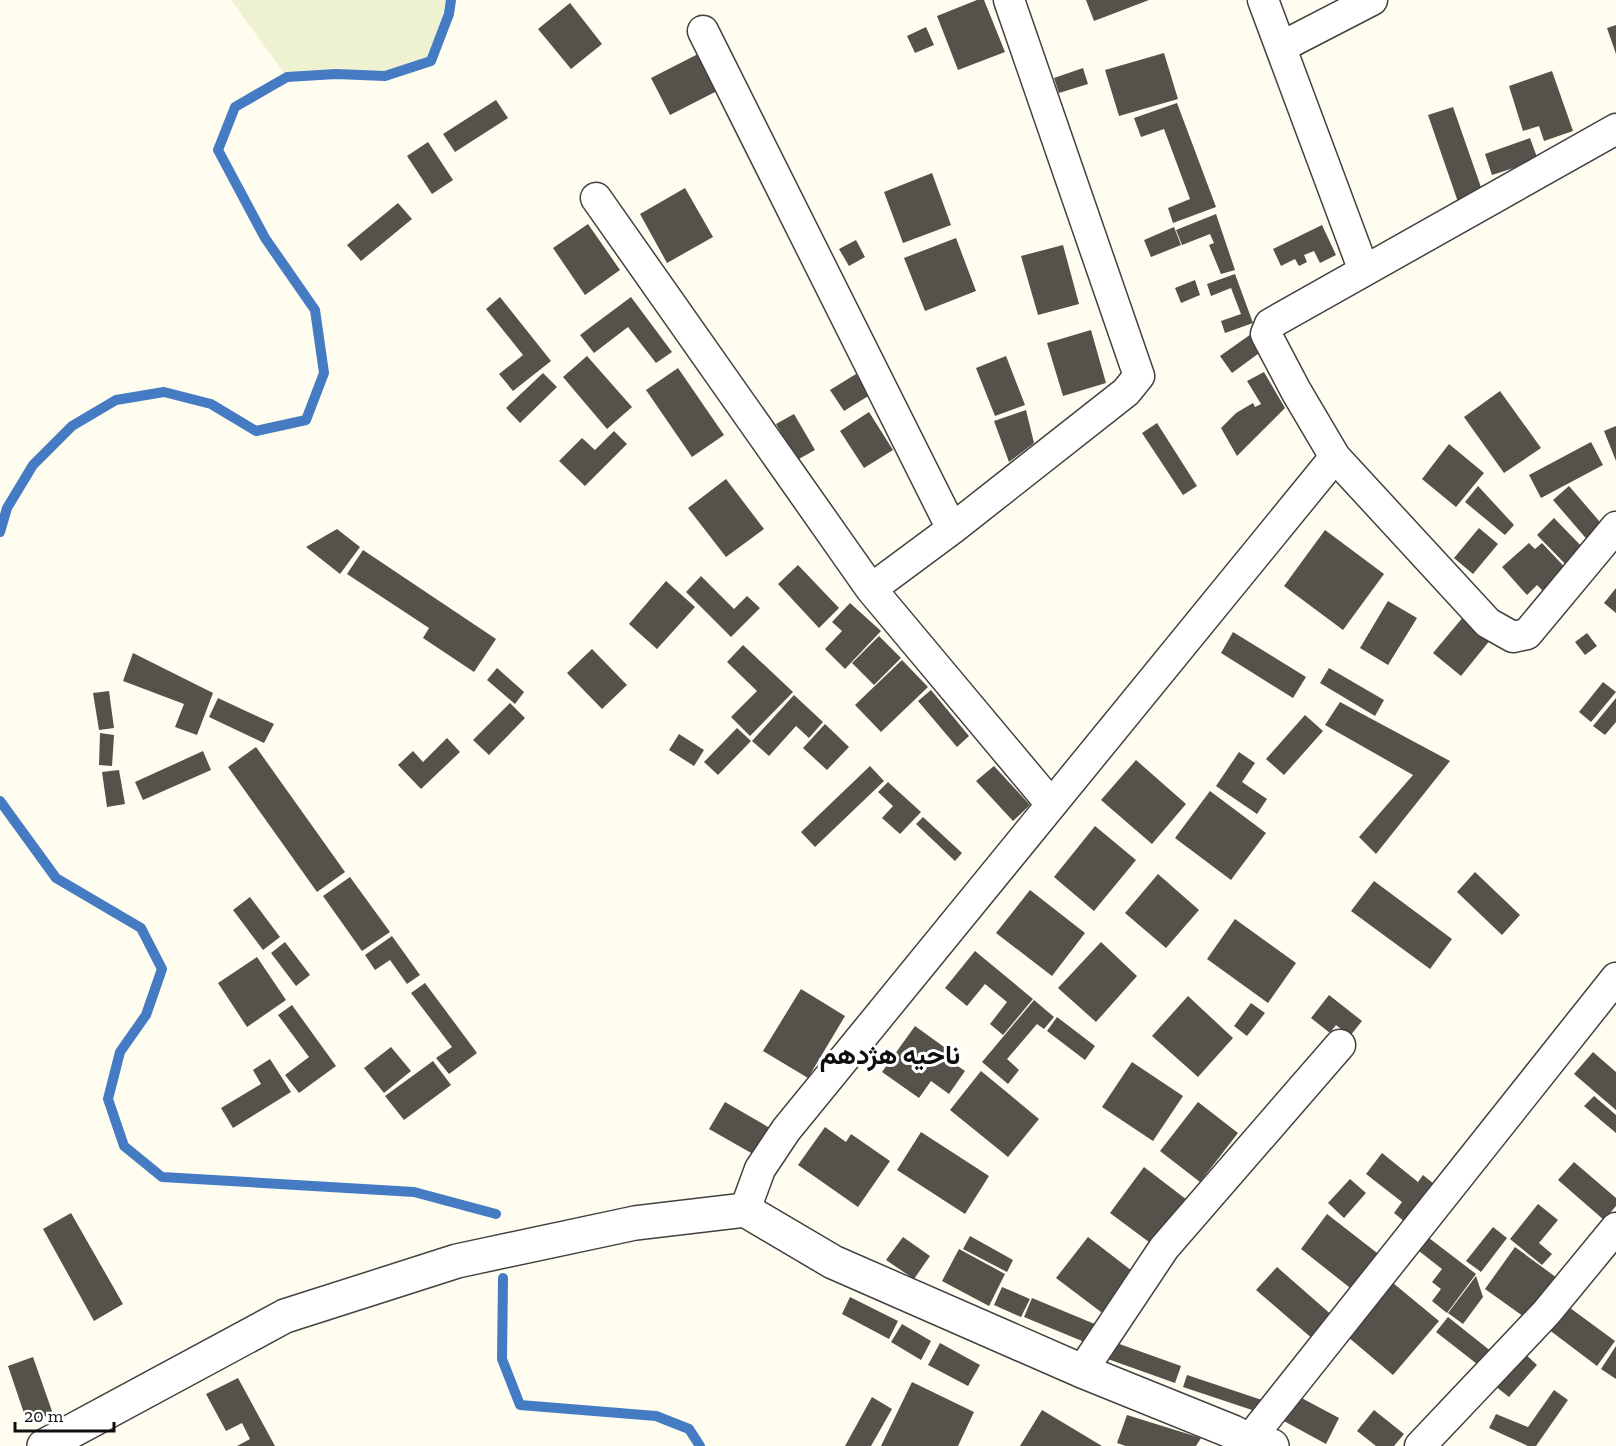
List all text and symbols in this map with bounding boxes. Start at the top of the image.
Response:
district label: ناحیه هژدهم [820,1039,960,1072]
scale bar [15,1395,114,1433]
text: 20 m [24,1405,64,1427]

